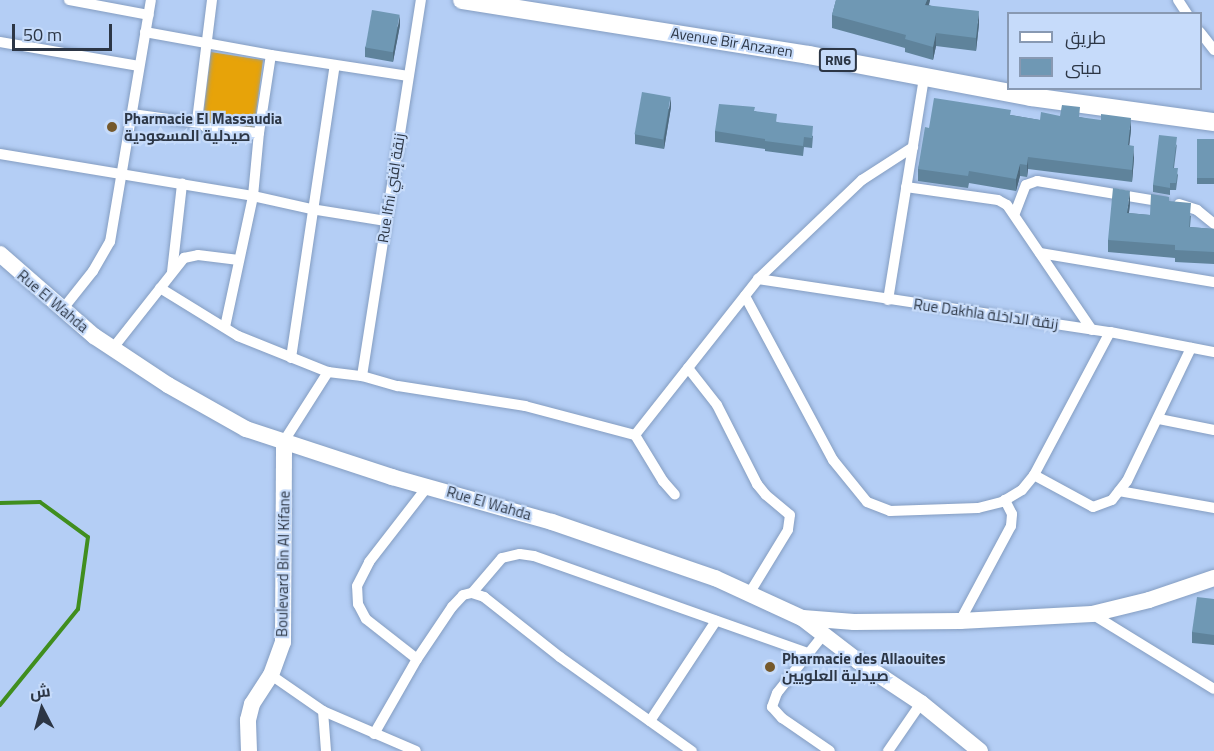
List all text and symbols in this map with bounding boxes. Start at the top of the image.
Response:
scale bar [15,12,116,50]
legend [1007,12,1202,90]
text: 50 m [23,21,62,48]
street label: Avenue Bir Anzaren [670,23,794,61]
text: طريق [1065,24,1106,51]
road number: RN6 [818,49,858,71]
text: مبنى [1065,54,1102,81]
place label: Pharmacie El Massaudia صيدلية المسعودية [124,109,282,144]
marker: Pharmacie El Massaudia صيدلية المسعودية [105,120,119,134]
street label: Rue Ifni زنقة إفني [373,132,409,244]
street label: Rue El Wahda [14,266,92,336]
street label: Rue Dakhla زنقة الداخلة [912,295,1060,333]
street label: Rue El Wahda [445,482,533,524]
street label: Boulevard Bin Al Kifane [273,491,293,637]
place label: Pharmacie des Allaouites صيدلية العلويين [782,649,946,684]
marker: Pharmacie des Allaouites صيدلية العلويين [763,660,777,674]
text: ش [29,678,52,704]
north arrow [12,679,72,739]

